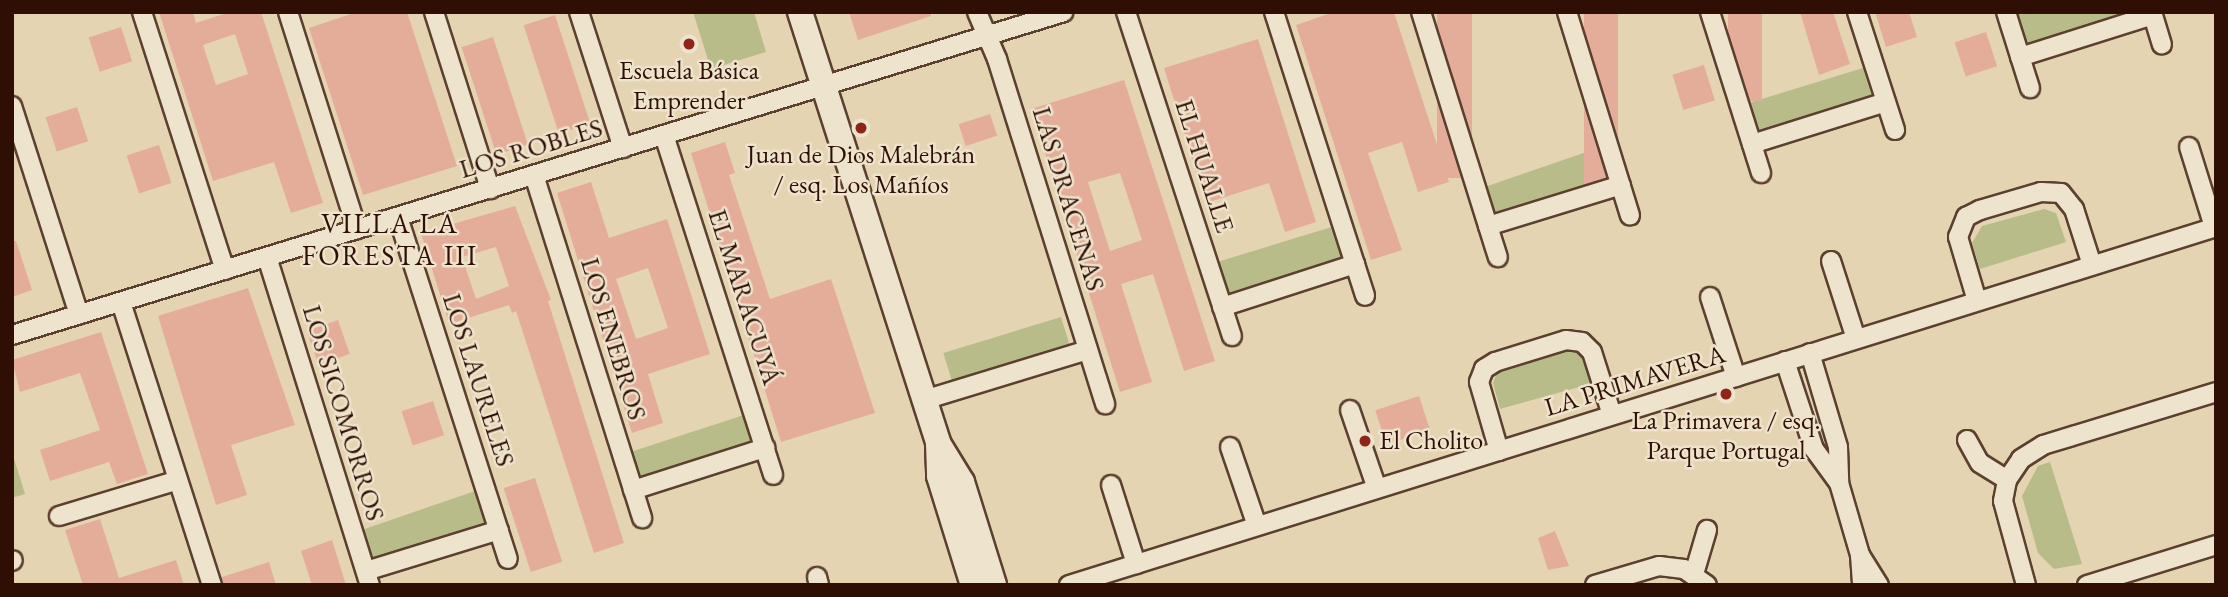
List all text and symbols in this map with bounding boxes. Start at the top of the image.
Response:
marker: Escuela Básica Emprender [681,36,697,52]
place label: Escuela Básica Emprender [619,55,759,116]
street label: EL HUALLE [1168,95,1240,237]
street label: LAS DRACENAS [1025,103,1111,295]
street label: LOS ROBLES [456,112,606,186]
marker: Juan de Dios Malebrán / esq. Los Mañíos [853,120,869,136]
place label: Juan de Dios Malebrán / esq. Los Mañíos [747,139,975,200]
street label: EL MARACUYÁ [701,205,787,389]
district label: VILLA LA FORESTA III [303,206,477,272]
street label: LOS ENEBROS [574,254,652,424]
street label: LOS LAURELES [435,290,521,470]
street label: LOS SICOMORROS [295,301,391,525]
street label: LA PRIMAVERA [1541,339,1729,423]
marker: La Primavera / esq. Parque Portugal [1718,386,1734,402]
place label: La Primavera / esq. Parque Portugal [1631,405,1821,466]
place label: El Cholito [1379,425,1483,457]
marker: El Cholito [1357,433,1373,449]

